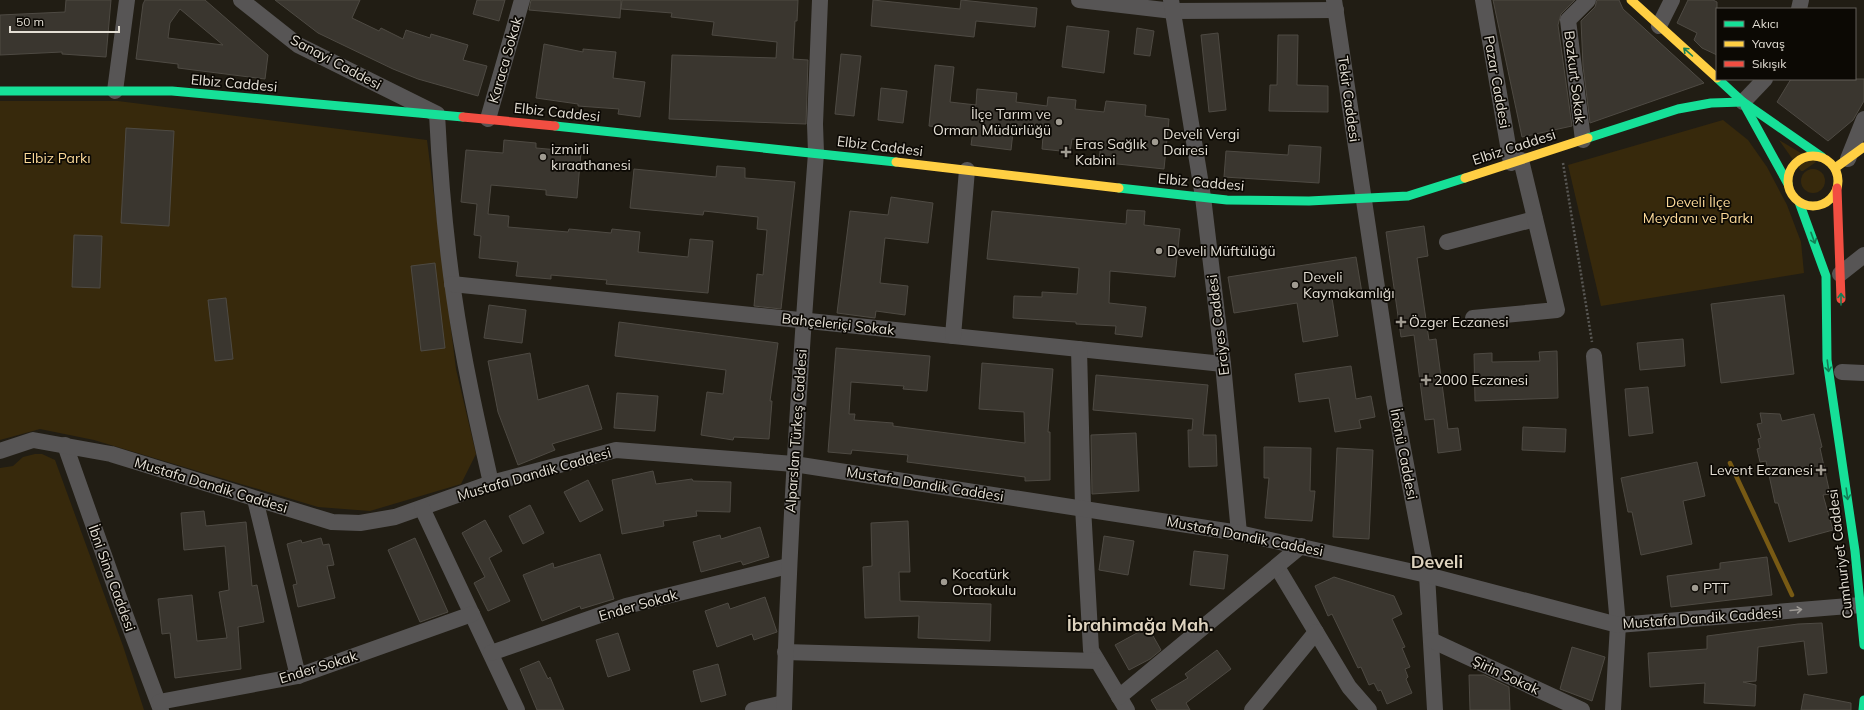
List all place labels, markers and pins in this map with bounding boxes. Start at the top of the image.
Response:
place label: İlçe Tarım ve Orman Müdürlüğü [933,105,1051,139]
marker: İlçe Tarım ve Orman Müdürlüğü [1054,117,1064,127]
place label: Develi Vergi Dairesi [1163,125,1240,159]
place label: Eras Sağlık Kabini [1075,135,1147,169]
marker: Develi Vergi Dairesi [1150,137,1160,147]
place label: izmirli kıraathanesi [551,140,631,174]
marker: Eras Sağlık Kabini [1060,146,1072,158]
marker: izmirli kıraathanesi [538,152,548,162]
place label: Develi Müftülüğü [1167,242,1276,260]
marker: Develi Müftülüğü [1154,246,1164,256]
place label: Develi Kaymakamlığı [1303,268,1395,302]
marker: Develi Kaymakamlığı [1290,280,1300,290]
place label: Özger Eczanesi [1409,313,1509,331]
marker: Özger Eczanesi [1396,317,1406,327]
place label: 2000 Eczanesi [1434,371,1528,389]
marker: 2000 Eczanesi [1421,375,1431,385]
place label: Levent Eczanesi [1709,461,1813,479]
marker: Levent Eczanesi [1816,465,1826,475]
place label: Kocatürk Ortaokulu [952,565,1016,599]
marker: Kocatürk Ortaokulu [939,577,949,587]
place label: PTT [1703,579,1729,597]
marker: PTT [1690,583,1700,593]

